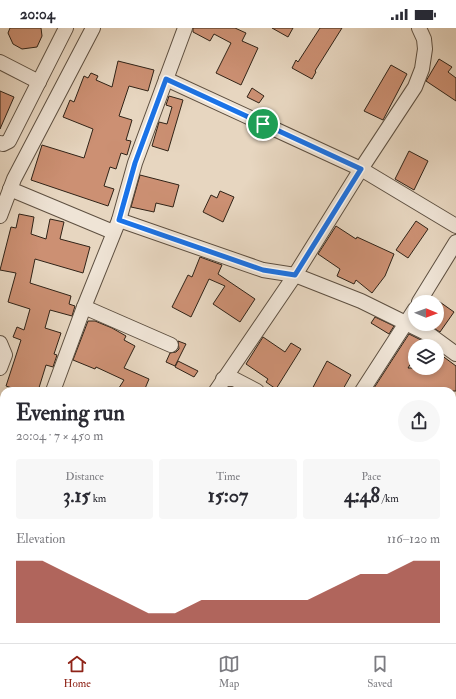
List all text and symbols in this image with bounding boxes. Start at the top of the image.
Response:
text: 20:04 [20,5,55,24]
pin [246,107,280,141]
icon: arrive [252,113,274,135]
north arrow [408,295,444,331]
map controls [408,295,444,375]
button: layers [408,339,444,375]
text: Evening run [16,399,125,427]
button: share [398,400,440,442]
text: 20:04 · 7 × 450 m [16,428,103,444]
text: Distance [65,470,104,483]
text: Time [216,470,240,483]
text: Pace [361,470,381,483]
text: 3.15 [63,483,90,508]
text: 15:07 [208,483,248,508]
text: 4:48 [344,483,380,508]
text: km [90,492,106,505]
text: /km [380,492,399,505]
text: Elevation [16,531,66,547]
text: 116–120 m [387,531,440,547]
tab: Home [64,653,91,690]
tab: Map [218,653,240,690]
tab: Saved [367,653,392,690]

